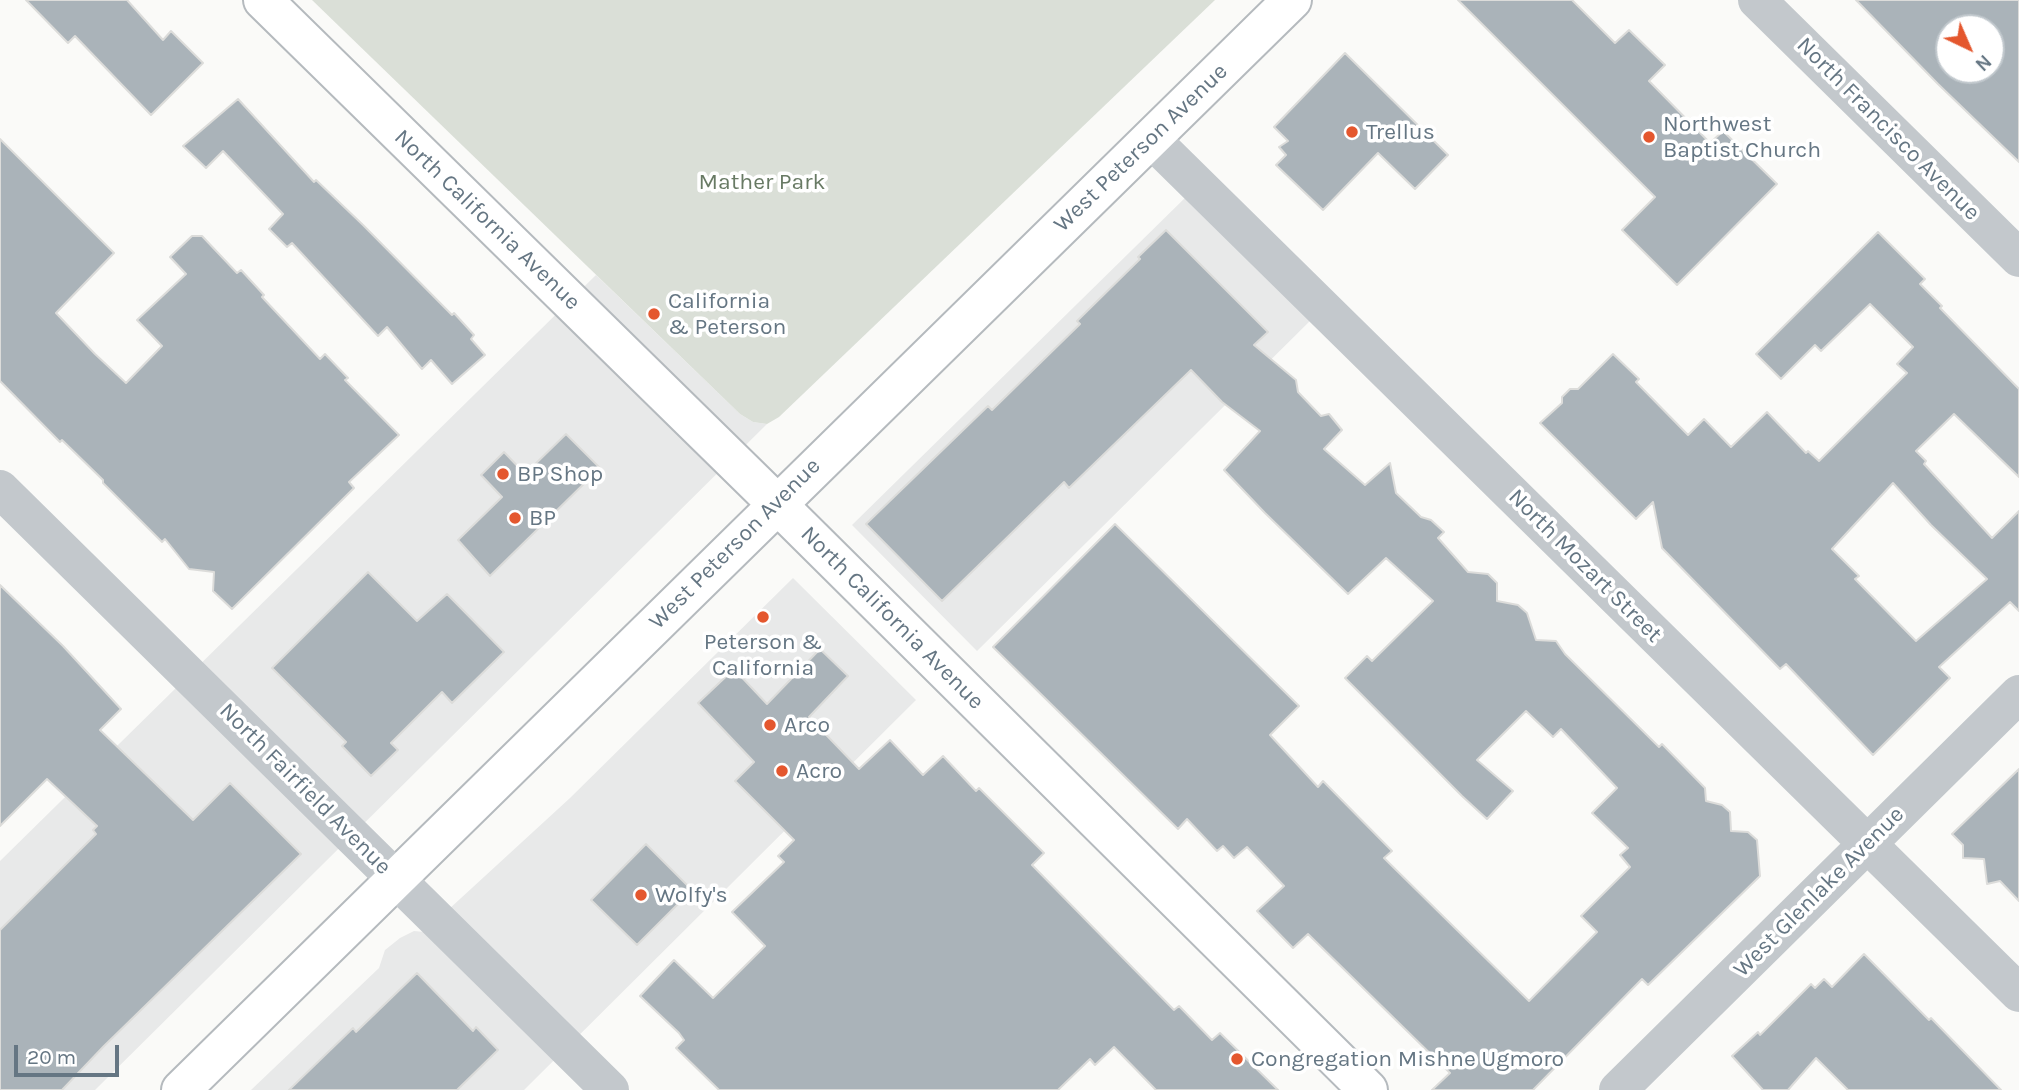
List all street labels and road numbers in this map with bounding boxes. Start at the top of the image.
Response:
street label: North Francisco Avenue [1791,32,1985,226]
street label: West Peterson Avenue [1048,58,1234,238]
street label: North California Avenue [388,124,586,316]
street label: West Peterson Avenue [644,453,826,635]
street label: North Mozart Street [1502,483,1668,649]
street label: North California Avenue [795,521,989,715]
street label: North Fairfield Avenue [213,697,397,881]
street label: West Glenlake Avenue [1728,801,1910,983]

